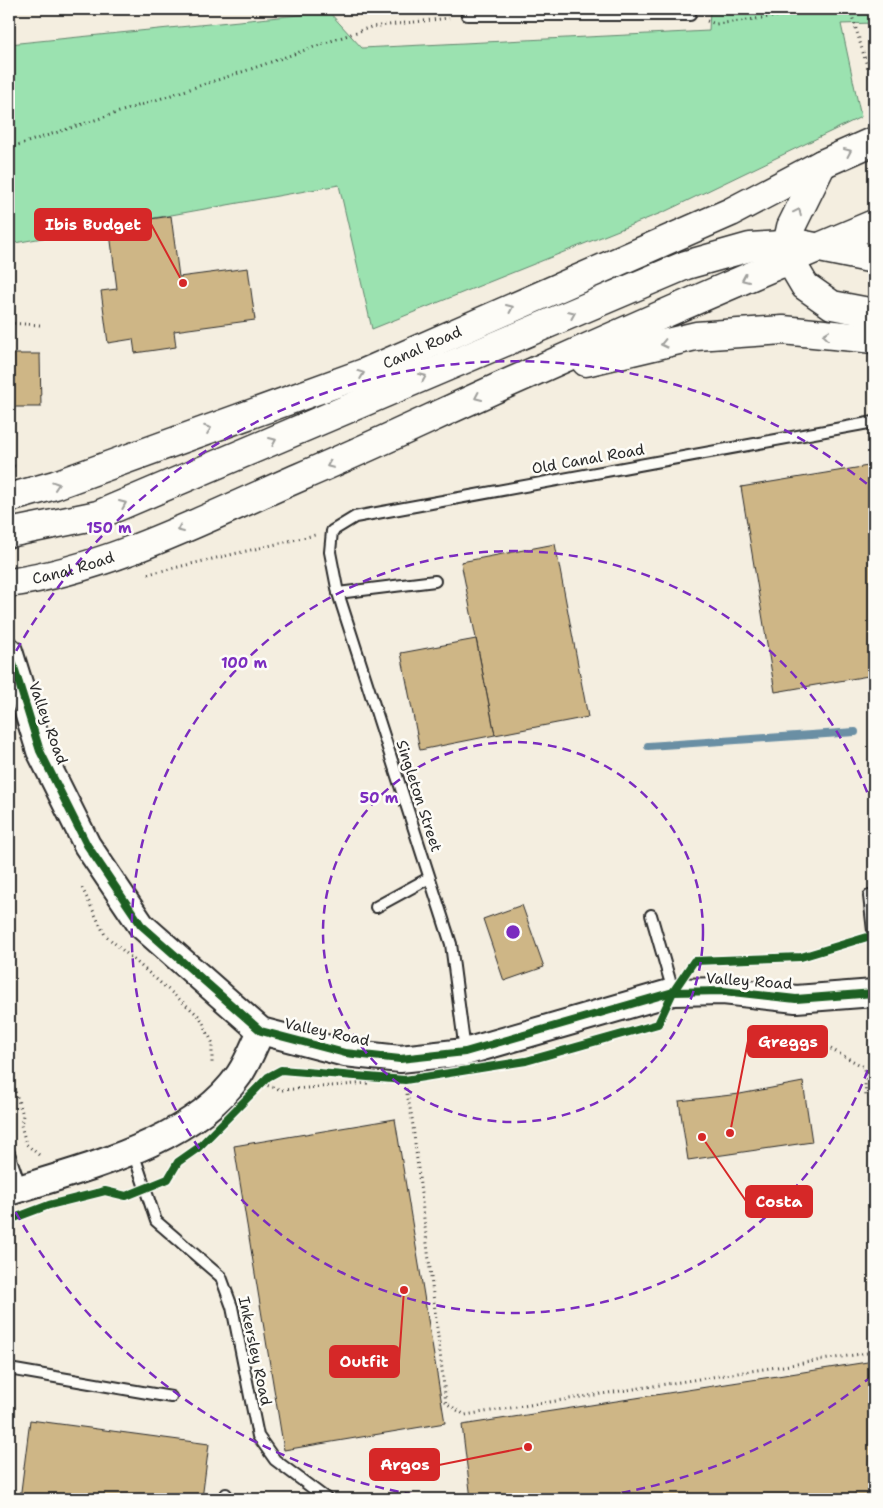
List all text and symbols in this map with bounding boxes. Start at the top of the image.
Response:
one-way arrow [843,148,852,159]
one-way arrow [792,208,802,217]
callout: Ibis Budget [35,209,151,240]
text: Ibis Budget [45,214,141,235]
one-way arrow [741,272,750,283]
one-way arrow [505,304,514,315]
one-way arrow [567,309,576,320]
street label: Canal Road [380,321,465,374]
one-way arrow [821,330,829,341]
one-way arrow [660,338,669,349]
one-way arrow [356,370,365,380]
one-way arrow [418,373,427,384]
one-way arrow [474,391,483,401]
one-way arrow [204,425,212,435]
one-way arrow [268,436,277,447]
street label: Old Canal Road [530,439,646,479]
one-way arrow [326,458,335,469]
one-way arrow [51,480,59,490]
one-way arrow [118,500,127,511]
text: 150 m [86,518,132,538]
one-way arrow [176,522,185,533]
street label: Canal Road [31,547,117,589]
text: 100 m [221,653,267,673]
street label: Valley Road [24,679,72,768]
street label: Singleton Street [391,737,447,855]
text: 50 m [360,788,399,808]
centre of rings [504,923,522,941]
street label: Valley Road [705,968,793,994]
street label: Valley Road [283,1013,372,1051]
callout: Greggs [748,1026,827,1057]
text: Greggs [758,1031,818,1052]
callout: Costa [746,1186,812,1217]
text: Costa [756,1191,802,1212]
street label: Inkersley Road [234,1295,276,1408]
callout: Outfit [330,1346,399,1377]
text: Outfit [339,1351,389,1372]
callout: Argos [370,1449,439,1480]
text: Argos [380,1454,430,1475]

